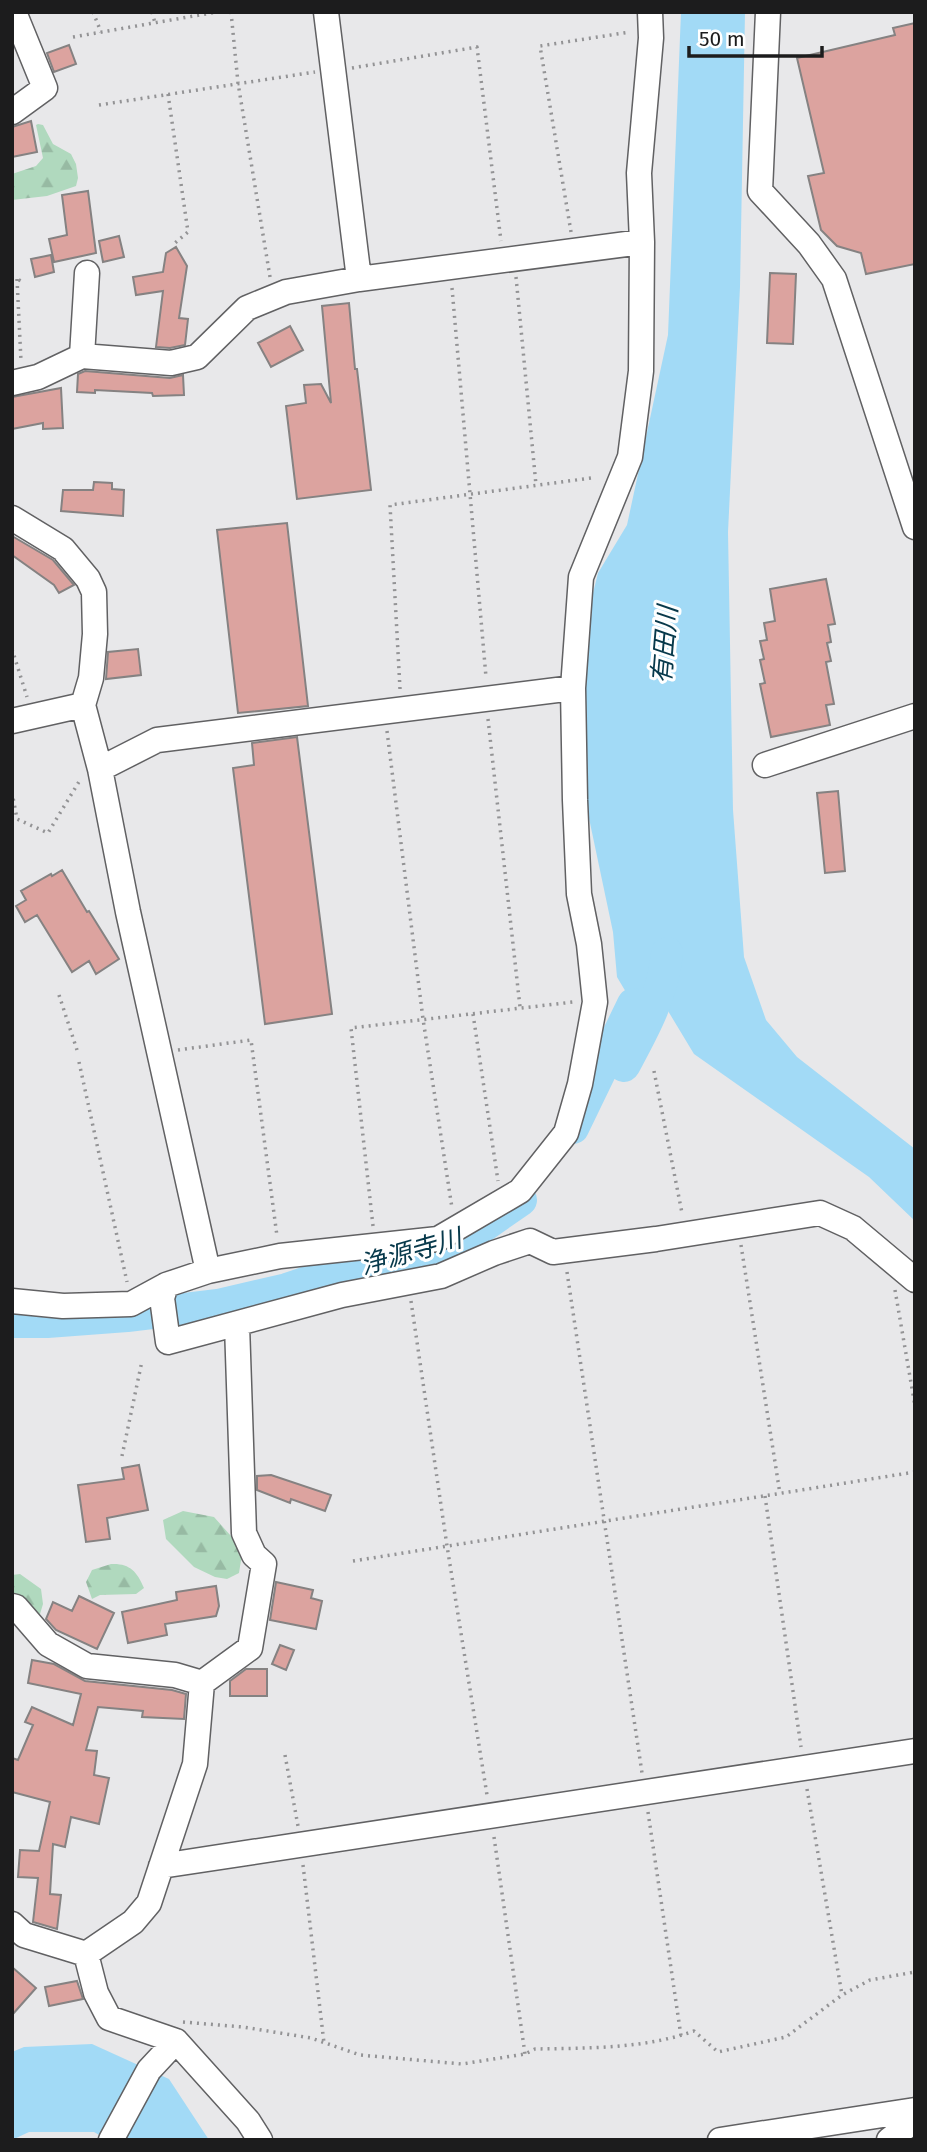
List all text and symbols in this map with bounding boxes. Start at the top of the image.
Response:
scale bar [689,14,822,58]
text: 50 m [699,26,745,52]
water label: 有田川 [646,602,684,685]
water label: 浄源寺川 [357,1222,468,1281]

